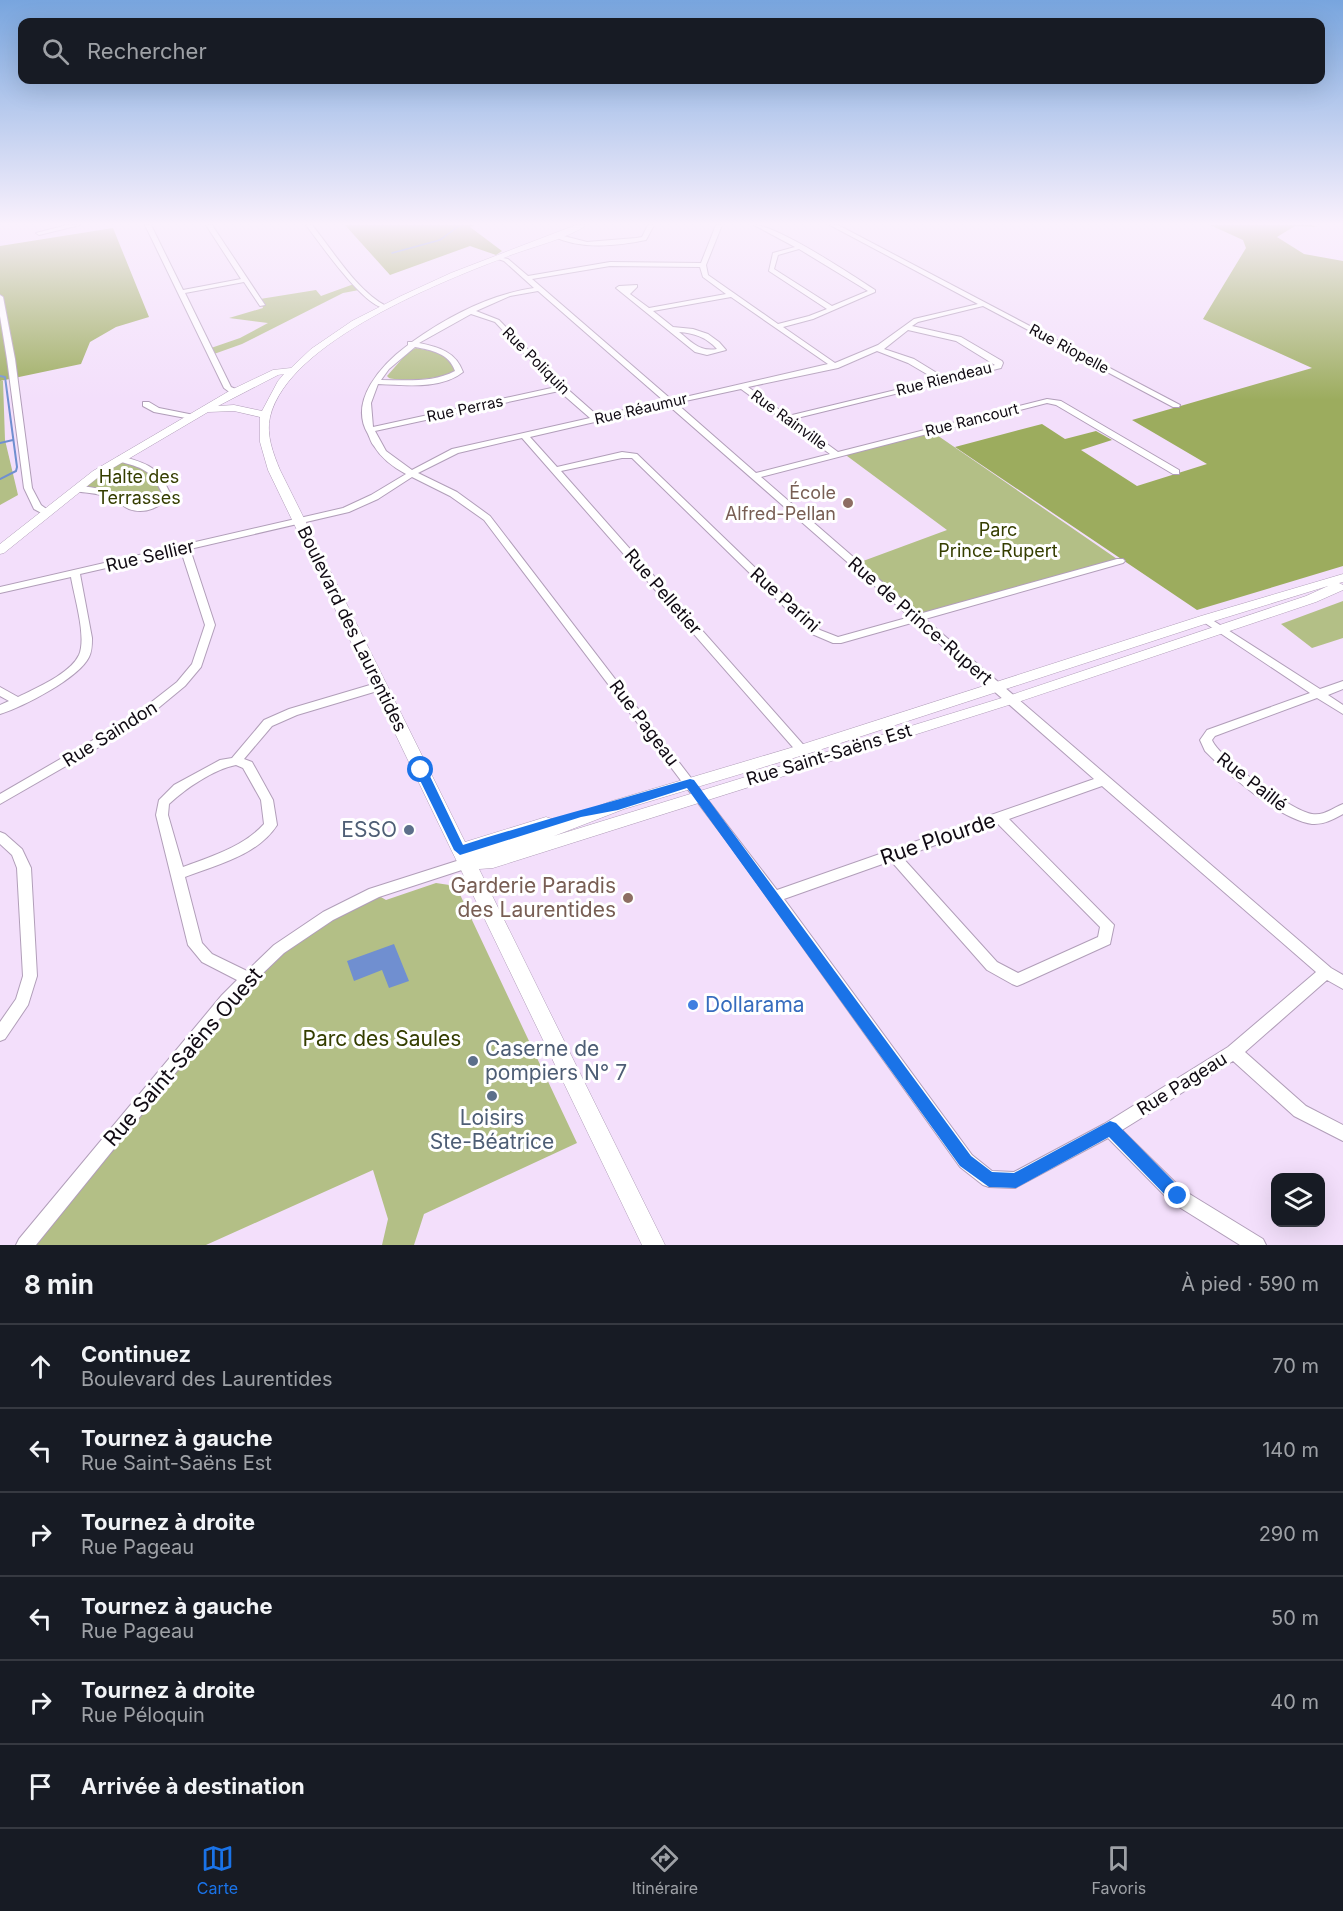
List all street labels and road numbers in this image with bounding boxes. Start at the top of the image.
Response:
street label: Rue Riopelle [1026,320,1112,378]
street label: Rue Poliquin [499,323,574,398]
street label: Rue Riendeau [894,357,994,400]
street label: Rue Rainville [747,386,831,454]
street label: Rue Réaumur [593,389,690,428]
street label: Rue Perras [425,391,505,426]
street label: Rue Rancourt [923,399,1021,440]
street label: Boulevard des Laurentides [293,522,411,735]
street label: Rue Sellier [104,535,196,576]
street label: Rue Pelletier [621,545,706,639]
street label: Rue de Prince-Rupert [844,552,997,689]
street label: Rue Parini [746,563,824,636]
street label: Rue Pageau [605,676,683,770]
street label: Rue Saindon [59,696,161,771]
street label: Rue Saint-Saëns Est [744,719,914,790]
street label: Rue Paillé [1213,748,1291,815]
street label: Rue Plourde [877,807,999,870]
street label: Rue Saint-Saëns Ouest [98,962,267,1151]
street label: Rue Pageau [1133,1048,1230,1119]

